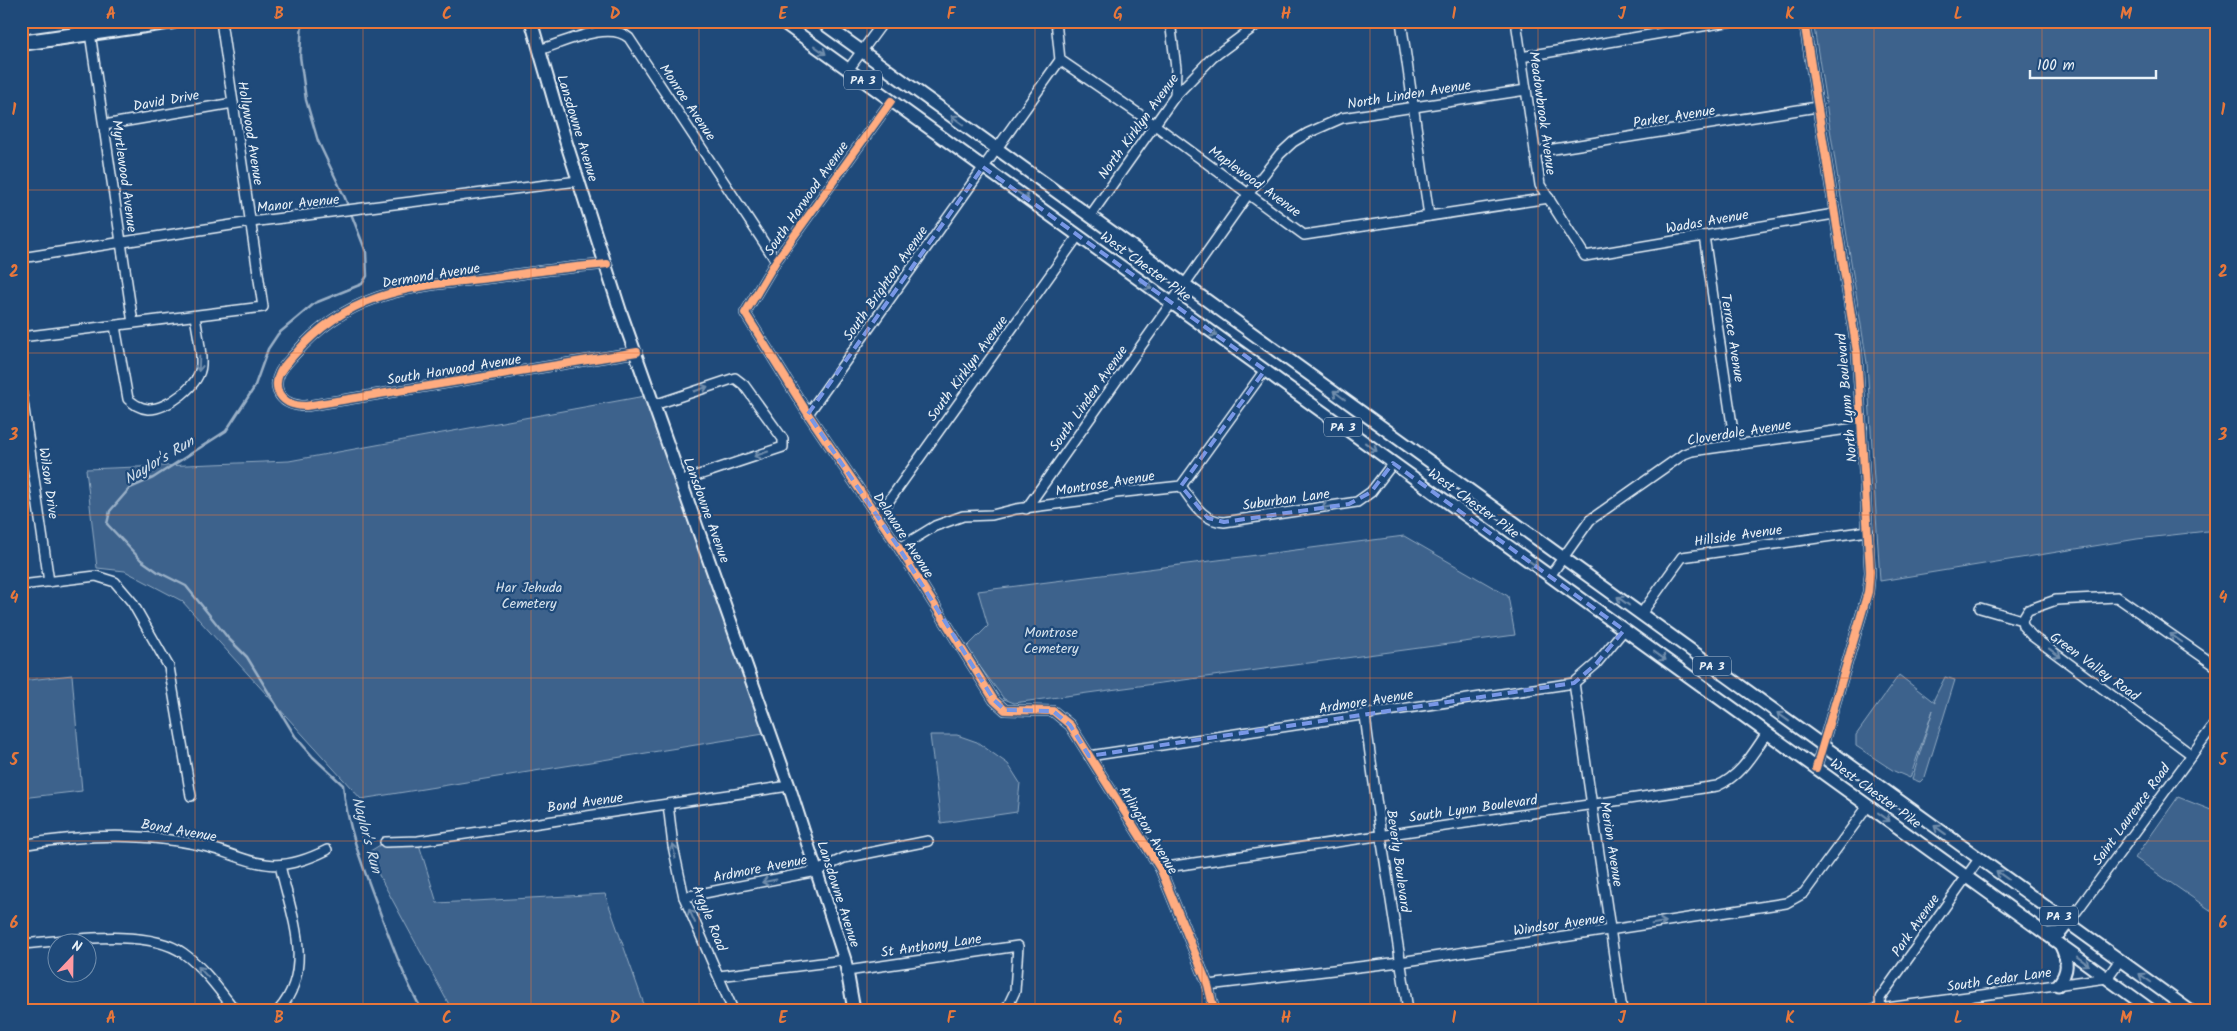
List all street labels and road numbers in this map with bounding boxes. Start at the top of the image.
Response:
street label: Meadowbrook Avenue [1522,50,1562,177]
street label: Monroe Avenue [653,60,722,146]
street label: North Kirklyn Avenue [1093,69,1185,184]
road number: PA 3 [844,70,882,90]
street label: Lansdowne Avenue [550,72,604,185]
street label: North Linden Avenue [1346,74,1473,116]
street label: Hollywood Avenue [231,80,269,187]
street label: David Drive [131,84,202,118]
street label: Parker Avenue [1631,100,1718,134]
street label: Myrtlewood Avenue [105,118,143,234]
street label: South Harwood Avenue [759,136,855,260]
street label: Maplewood Avenue [1203,141,1306,223]
street label: Manor Avenue [256,189,341,219]
street label: Wadas Avenue [1664,204,1751,240]
street label: South Brighton Avenue [838,221,934,346]
street label: West Chester Pike [1095,226,1196,308]
street label: Dermond Avenue [381,257,482,295]
street label: Terrace Avenue [1714,292,1750,385]
street label: South Kirklyn Avenue [922,311,1014,426]
street label: North Lynn Boulevard [1830,331,1864,463]
street label: South Linden Avenue [1044,340,1134,456]
street label: South Harwood Avenue [385,348,524,391]
street label: Cloverdale Avenue [1686,414,1793,452]
road number: PA 3 [1324,418,1362,437]
street label: Wilson Drive [32,446,64,521]
street label: Lansdowne Avenue [677,454,736,567]
street label: West Chester Pike [1423,463,1524,545]
street label: Montrose Avenue [1054,465,1157,503]
street label: Suburban Lane [1241,483,1332,517]
street label: Delaware Avenue [867,488,940,584]
street label: Hillside Avenue [1693,519,1784,553]
street label: Green Valley Road [2045,627,2145,708]
road number: PA 3 [1693,656,1731,676]
street label: Ardmore Avenue [1317,684,1416,720]
street label: West Chester Pike [1825,753,1926,835]
street label: Saint Laurence Road [2087,758,2177,870]
street label: Arlington Avenue [1113,782,1184,880]
street label: Bond Avenue [546,787,625,819]
street label: South Lynn Boulevard [1407,789,1540,829]
street label: Merion Avenue [1593,800,1629,889]
street label: Beverly Boulevard [1380,808,1416,915]
street label: Bond Avenue [139,814,219,849]
street label: Lansdowne Avenue [810,838,866,951]
street label: Ardmore Avenue [711,849,810,889]
street label: Argyle Road [686,882,733,956]
street label: Park Avenue [1886,889,1946,961]
road number: PA 3 [2040,906,2078,926]
street label: Windsor Avenue [1512,908,1607,942]
street label: St Anthony Lane [879,928,984,964]
street label: South Cedar Lane [1945,962,2054,998]

